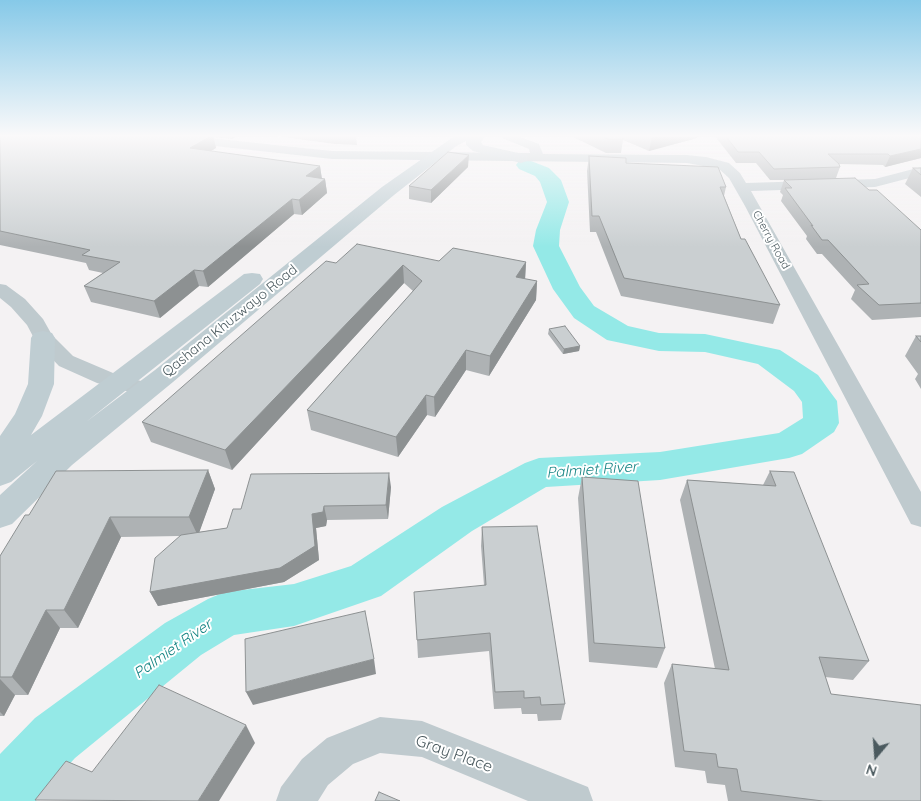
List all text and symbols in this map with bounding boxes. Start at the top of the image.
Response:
street label: Cherry Road [750,209,792,271]
street label: Qashana Khuzwayo Road [159,261,301,381]
water label: Palmiet River [546,458,638,482]
water label: Palmiet River [130,615,216,683]
street label: Gray Place [413,731,495,777]
north arrow [851,731,901,781]
text: N [864,760,879,780]

